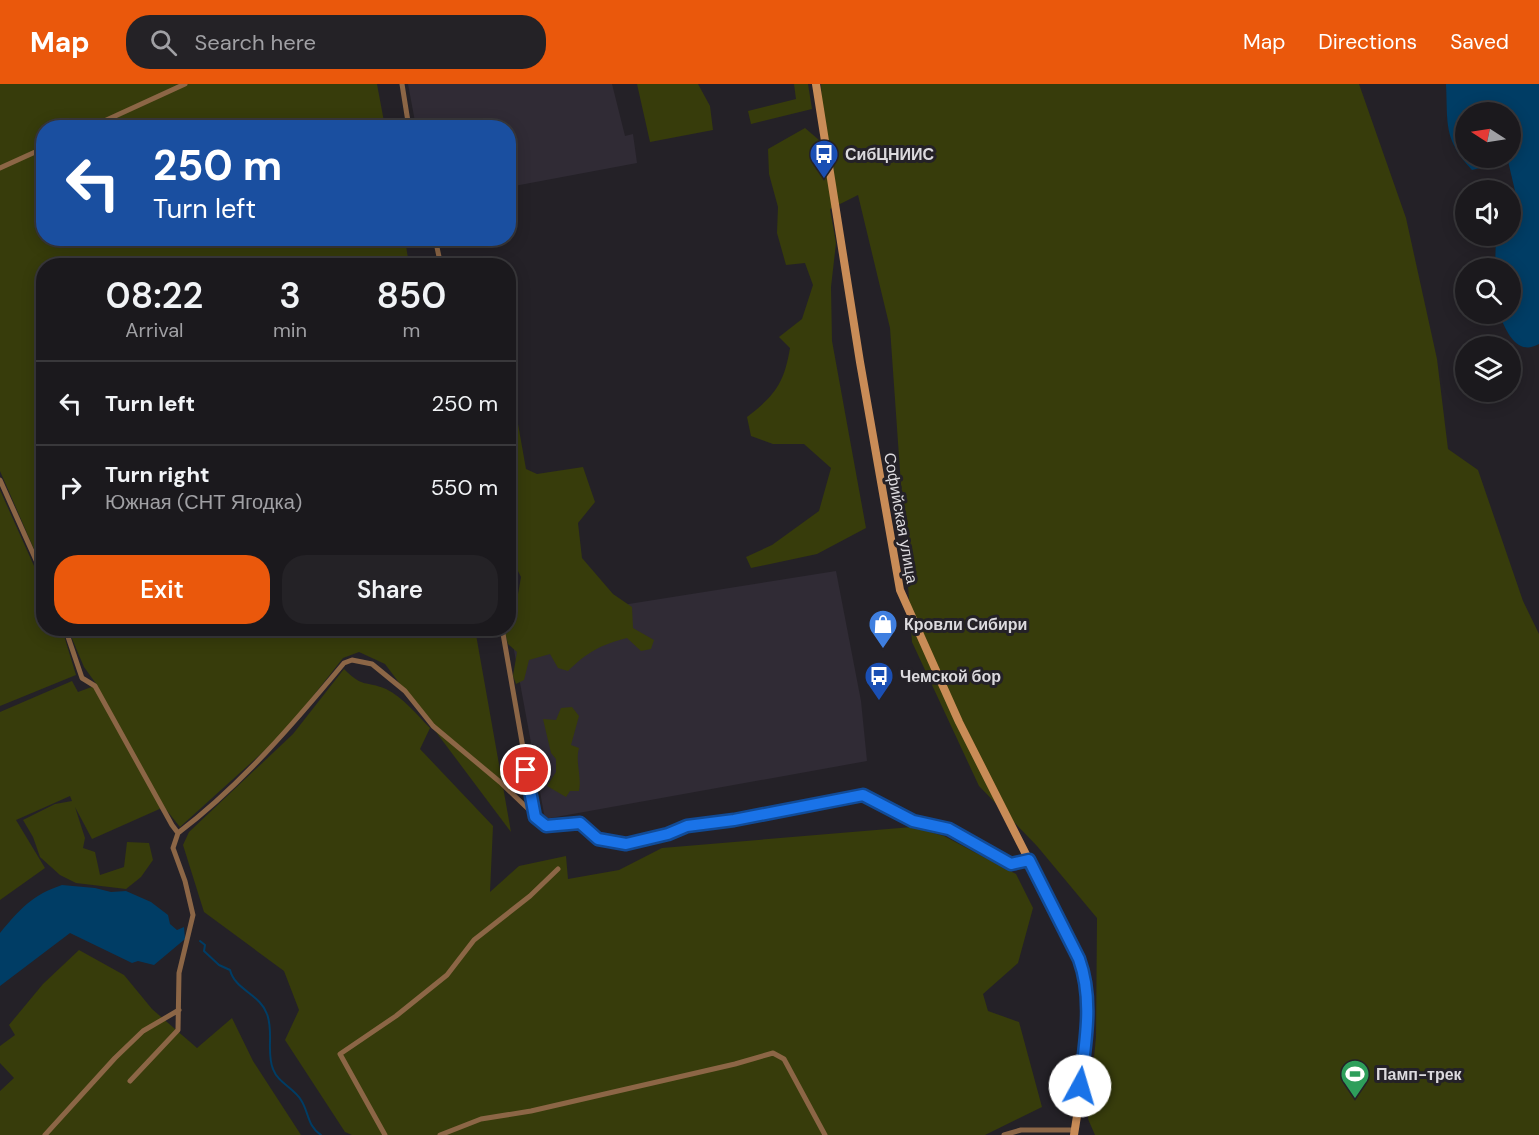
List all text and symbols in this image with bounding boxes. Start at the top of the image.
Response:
search box [126,15,546,69]
text: Map [30,24,90,61]
icon: search [147,26,180,59]
text: Search here [195,28,316,57]
text: Map [1243,28,1285,56]
text: Directions [1318,28,1417,56]
text: Saved [1450,28,1509,56]
north arrow [1455,102,1521,168]
map controls [1455,102,1521,402]
text: 250 m [153,138,282,193]
bus stop icon: СибЦНИИС [808,138,840,180]
icon: left [54,144,132,222]
place label: СибЦНИИС [845,144,935,165]
button: sound [1455,180,1521,246]
text: Turn left [153,191,256,226]
button: search [1455,258,1521,324]
text: 08:22 [106,272,203,319]
text: 3 [279,272,301,319]
text: 850 [377,272,446,319]
text: Arrival [125,317,184,343]
text: min [273,317,307,343]
text: m [403,317,420,343]
button: layers [1455,336,1521,402]
icon: left [54,387,87,420]
text: Turn left [105,389,195,418]
text: 250 m [431,389,498,418]
street label: Софийская улица [879,451,923,585]
text: Turn right [105,460,210,489]
icon: right [54,471,87,504]
text: 550 m [431,473,498,502]
text: Южная (СНТ Ягодка) [105,489,302,515]
button: Exit [54,555,270,624]
button: Share [282,555,498,624]
shop icon: Кровли Сибири [867,608,899,650]
place label: Кровли Сибири [904,614,1027,635]
bus stop icon: Чемской бор [863,660,895,702]
place label: Чемской бор [900,666,1001,687]
pin [500,744,551,795]
icon: arrive [509,753,542,786]
position arrow [1048,1054,1112,1118]
sports icon: Памп-трек [1339,1058,1371,1100]
place label: Памп-трек [1376,1064,1463,1085]

